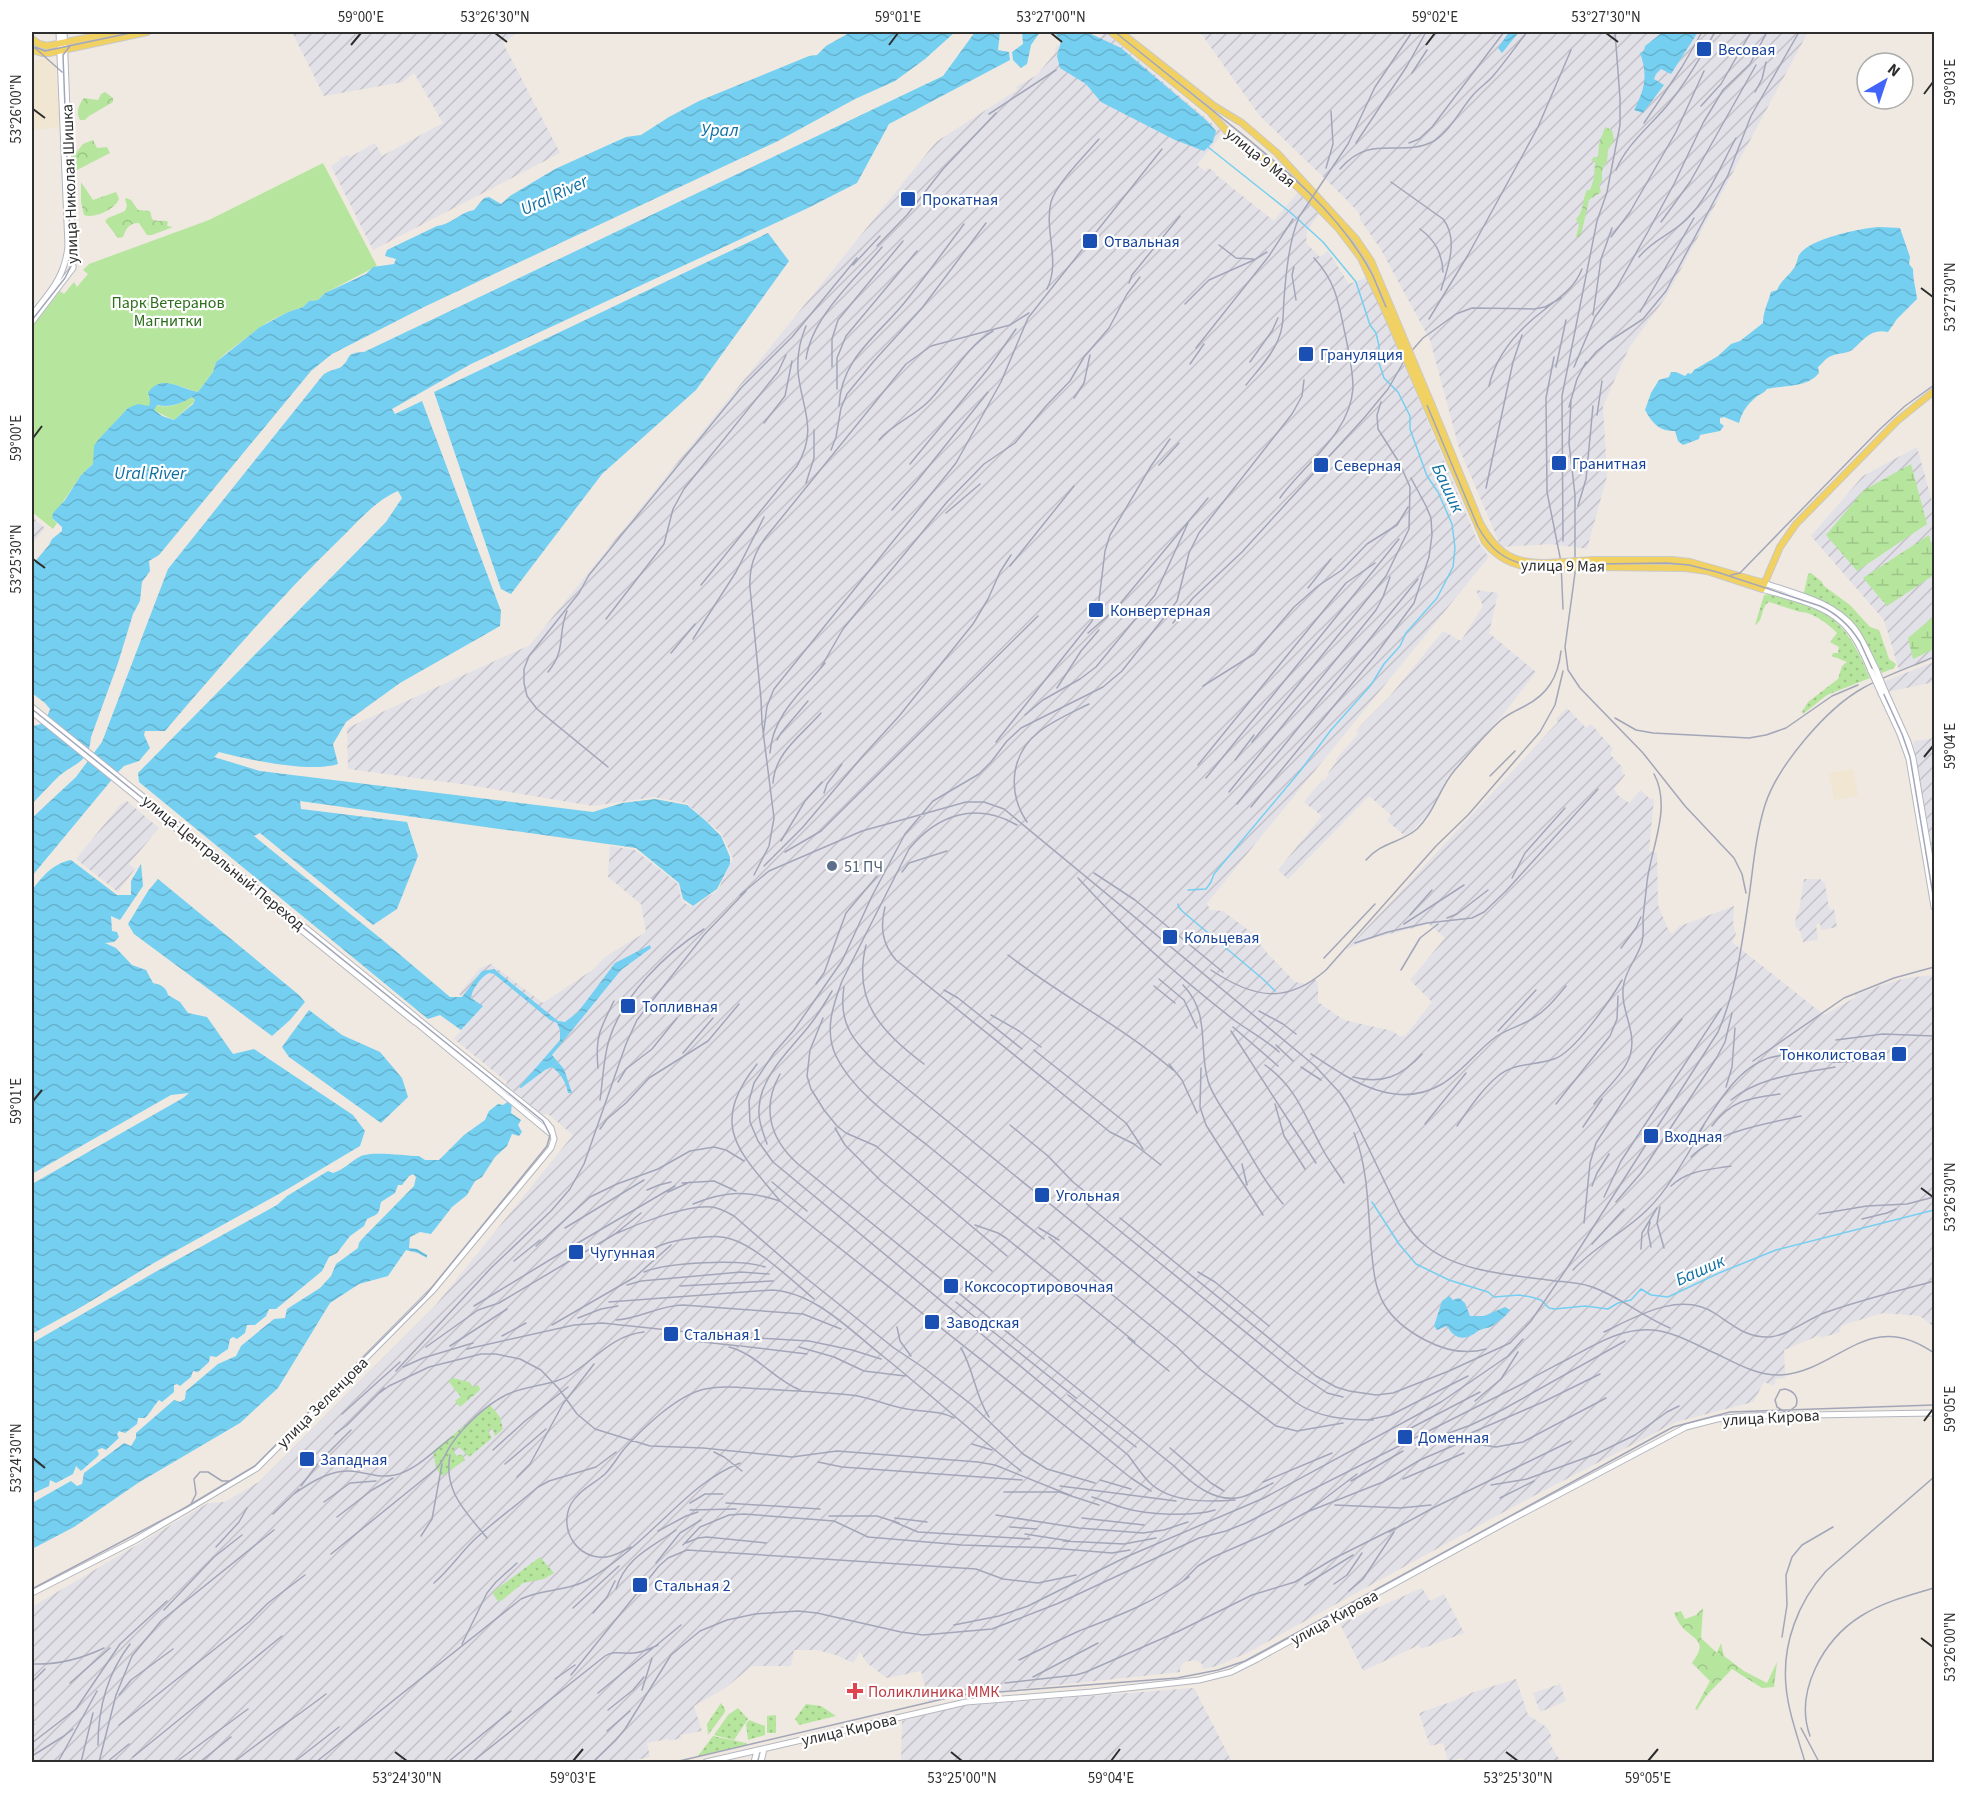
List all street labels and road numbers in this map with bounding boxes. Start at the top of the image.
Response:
street label: улица Николая Шишка [56,104,84,264]
street label: улица 9 Мая [1221,123,1300,193]
street label: улица 9 Мая [1521,554,1605,578]
street label: улица Центральный Переход [137,790,310,936]
street label: улица Зеленцова [272,1352,373,1453]
street label: улица Кирова [1722,1404,1820,1432]
street label: улица Кирова [1287,1585,1382,1651]
street label: улица Кирова [799,1708,899,1752]

